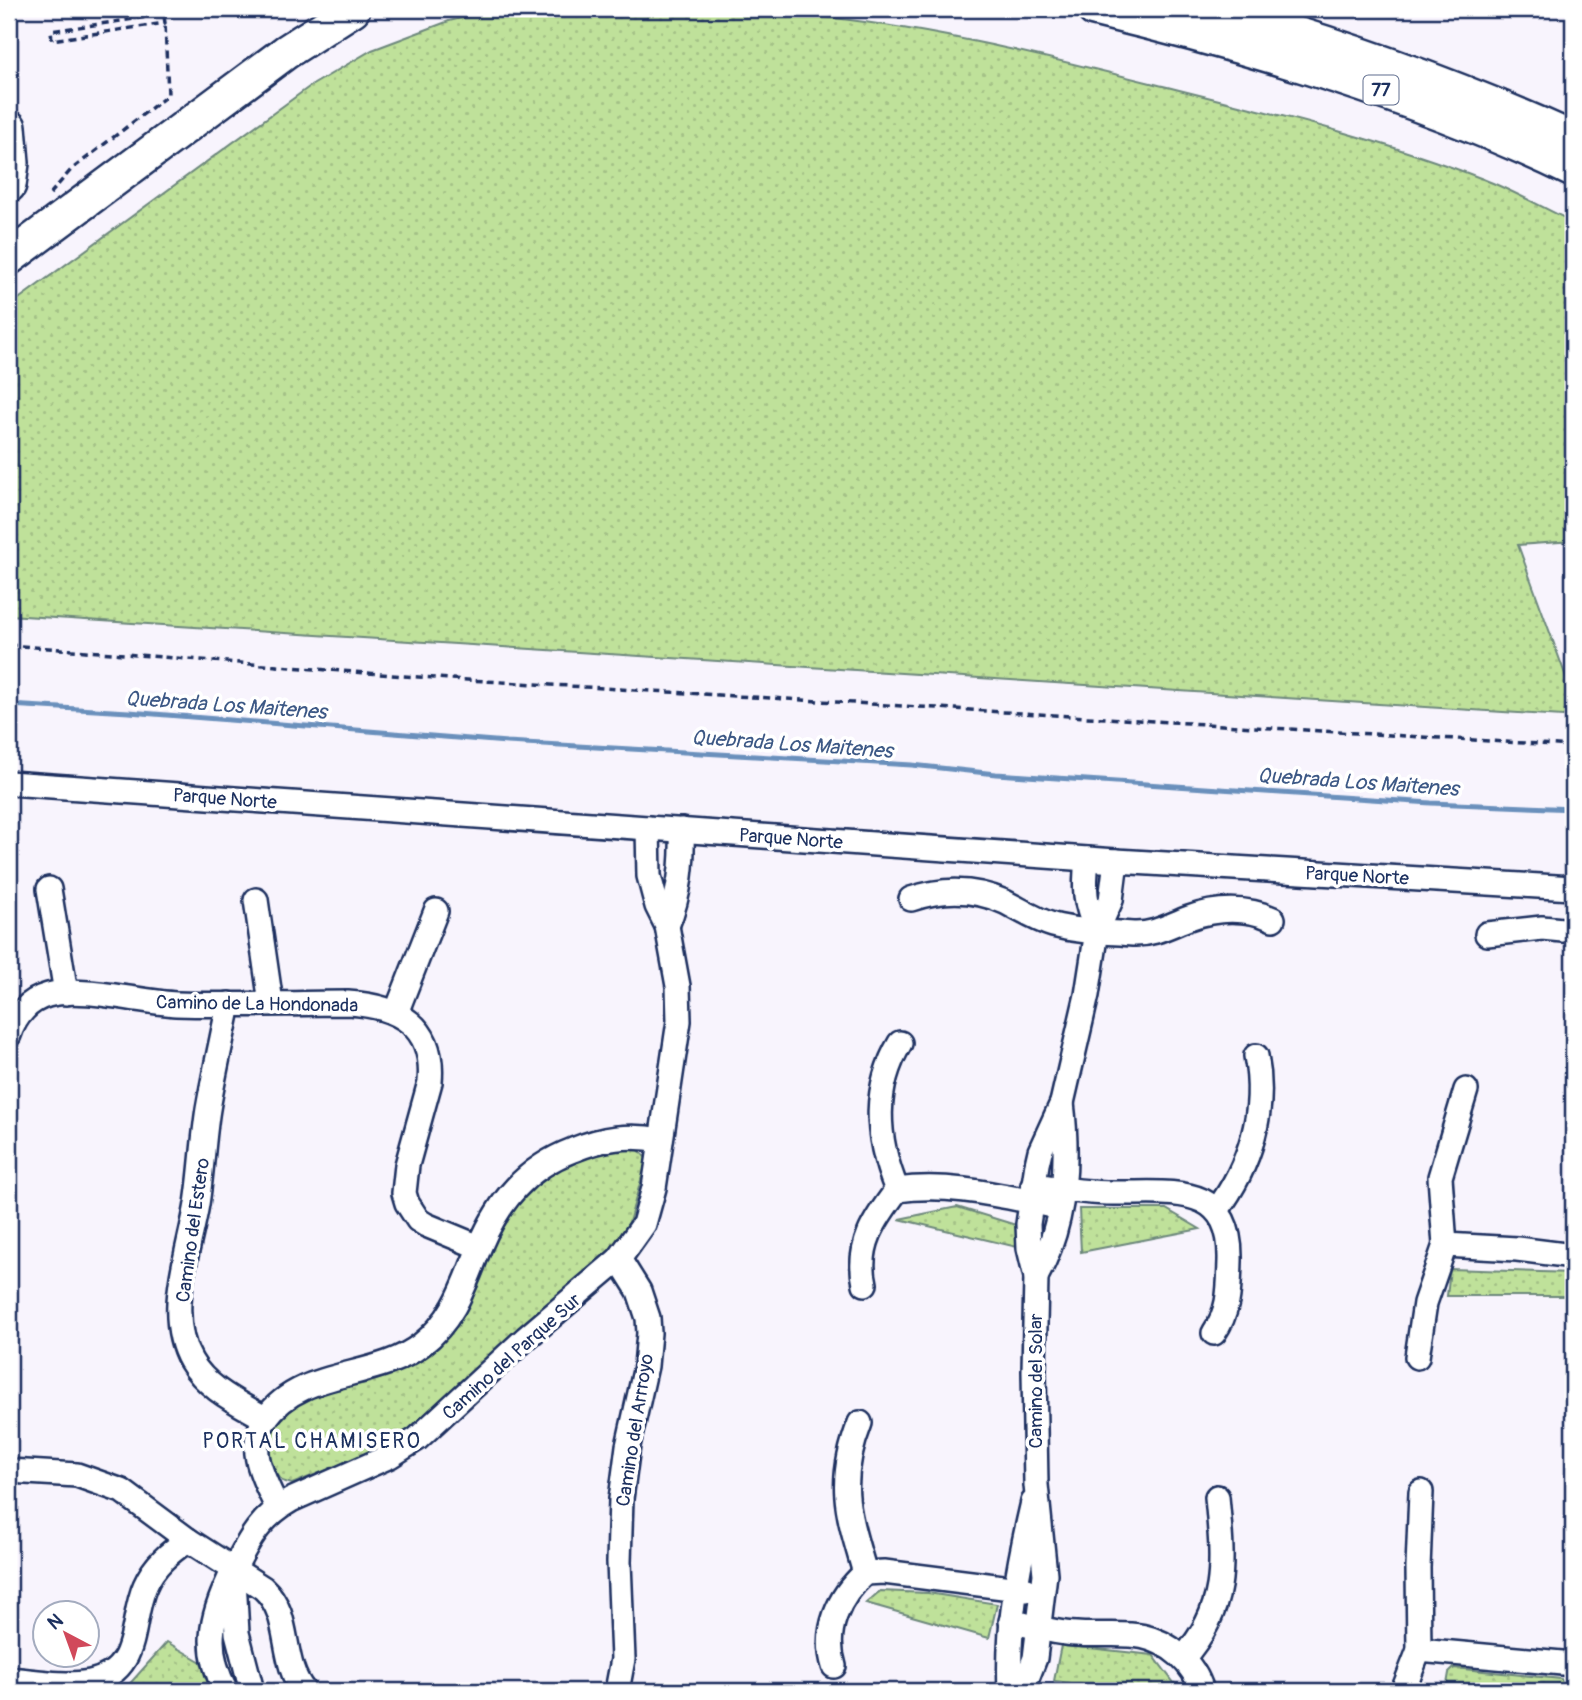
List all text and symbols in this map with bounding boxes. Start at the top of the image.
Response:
road number: 77 [1364,76,1398,104]
water label: Quebrada Los Maitenes [124,685,330,726]
water label: Quebrada Los Maitenes [690,724,896,765]
water label: Quebrada Los Maitenes [1256,762,1462,803]
street label: Parque Norte [172,783,278,815]
street label: Parque Norte [738,823,844,855]
street label: Parque Norte [1304,861,1410,891]
street label: Camino de La Hondonada [156,990,358,1018]
street label: Camino del Estero [171,1156,215,1304]
street label: Camino del Parque Sur [437,1288,586,1425]
street label: Camino del Solar [1024,1313,1048,1449]
street label: Camino del Arrroyo [611,1352,659,1508]
district label: PORTAL CHAMISERO [202,1428,422,1455]
north arrow [32,1598,102,1668]
text: N [43,1609,68,1635]

